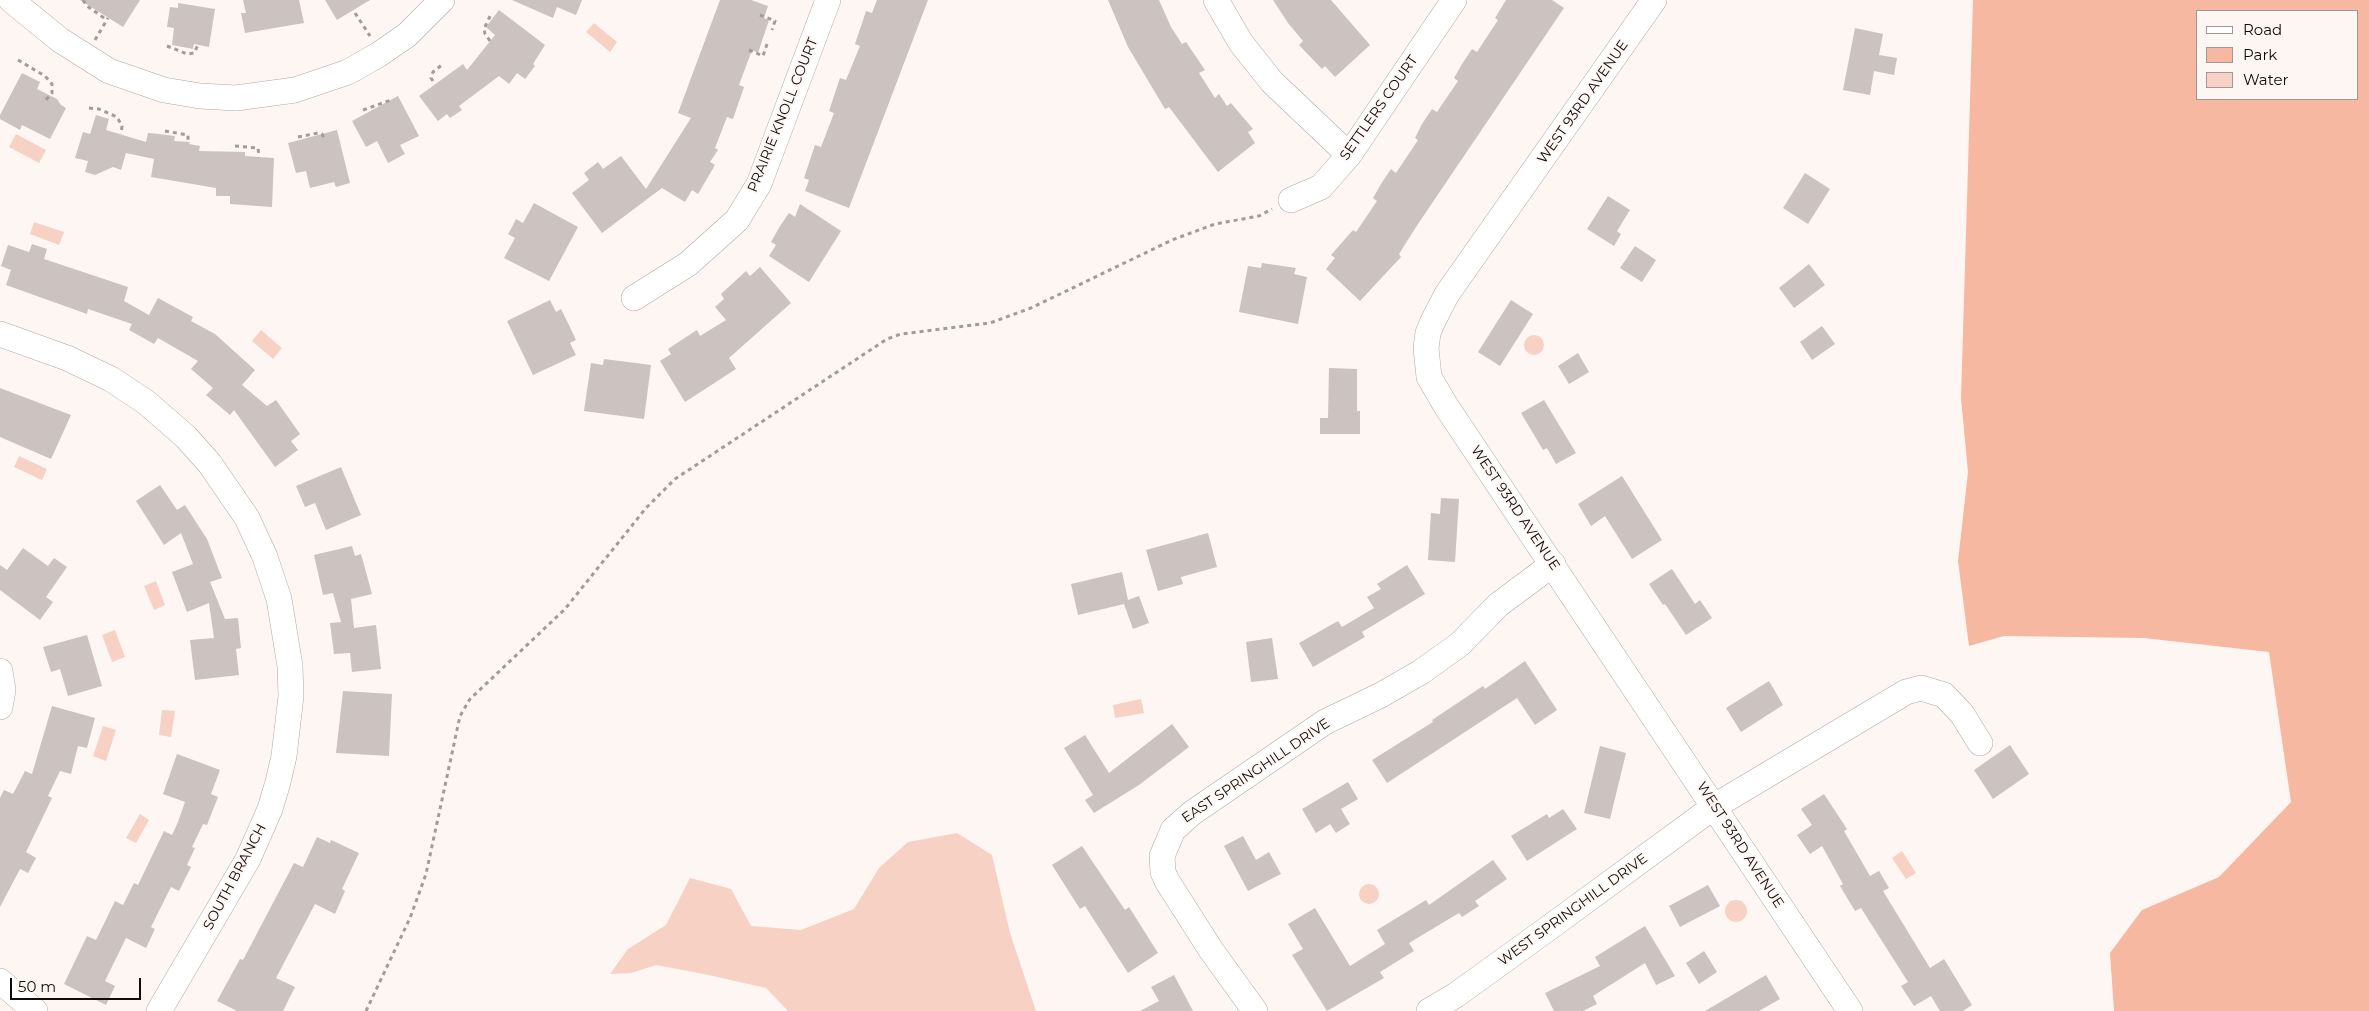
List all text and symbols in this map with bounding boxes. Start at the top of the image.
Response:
legend [2196,10,2359,100]
text: Road [2243,20,2282,39]
street label: PRAIRIE KNOLL COURT [744,35,822,195]
street label: WEST 93RD AVENUE [1534,37,1632,167]
text: Park [2243,45,2277,64]
street label: SETTLERS COURT [1336,52,1422,164]
text: Water [2243,70,2289,89]
street label: WEST 93RD AVENUE [1467,442,1563,574]
street label: EAST SPRINGHILL DRIVE [1179,715,1333,827]
street label: WEST 93RD AVENUE [1693,779,1787,911]
street label: SOUTH BRANCH [200,821,270,933]
street label: WEST SPRINGHILL DRIVE [1495,850,1651,970]
scale bar [12,968,144,1000]
text: 50 m [18,977,56,996]

